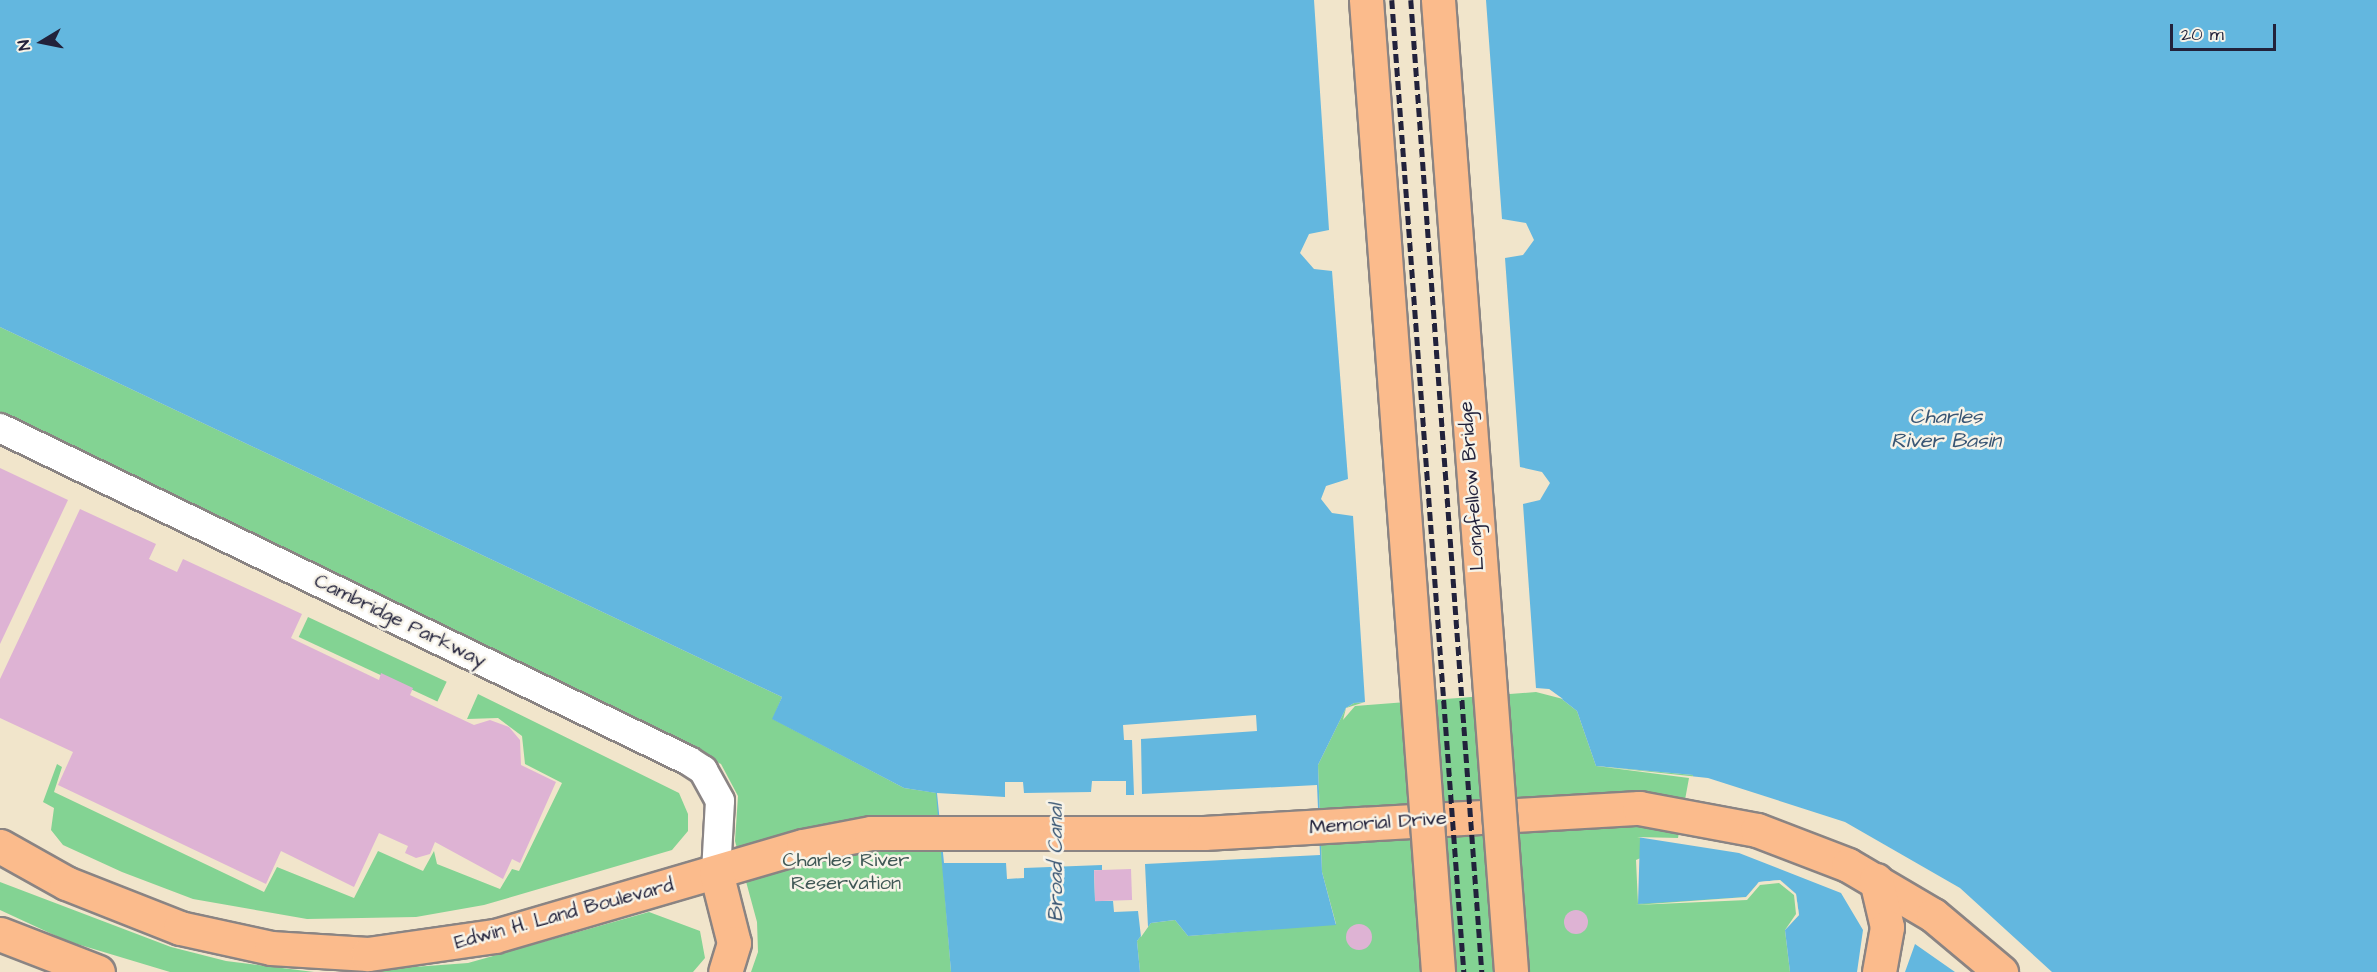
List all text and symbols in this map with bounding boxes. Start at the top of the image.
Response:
north arrow [12,12,72,72]
scale bar [2173,12,2280,50]
text: 20 m [2181,22,2224,47]
text: N [13,38,36,52]
street label: Longfellow Bridge [1454,401,1490,571]
water label: Charles River Basin [1891,404,2001,454]
street label: Cambridge Parkway [310,569,490,673]
water label: Broad Canal [1043,804,1069,922]
street label: Memorial Drive [1308,806,1448,840]
park label: Charles River Reservation [783,848,909,895]
street label: Edwin H. Land Boulevard [452,873,676,955]

